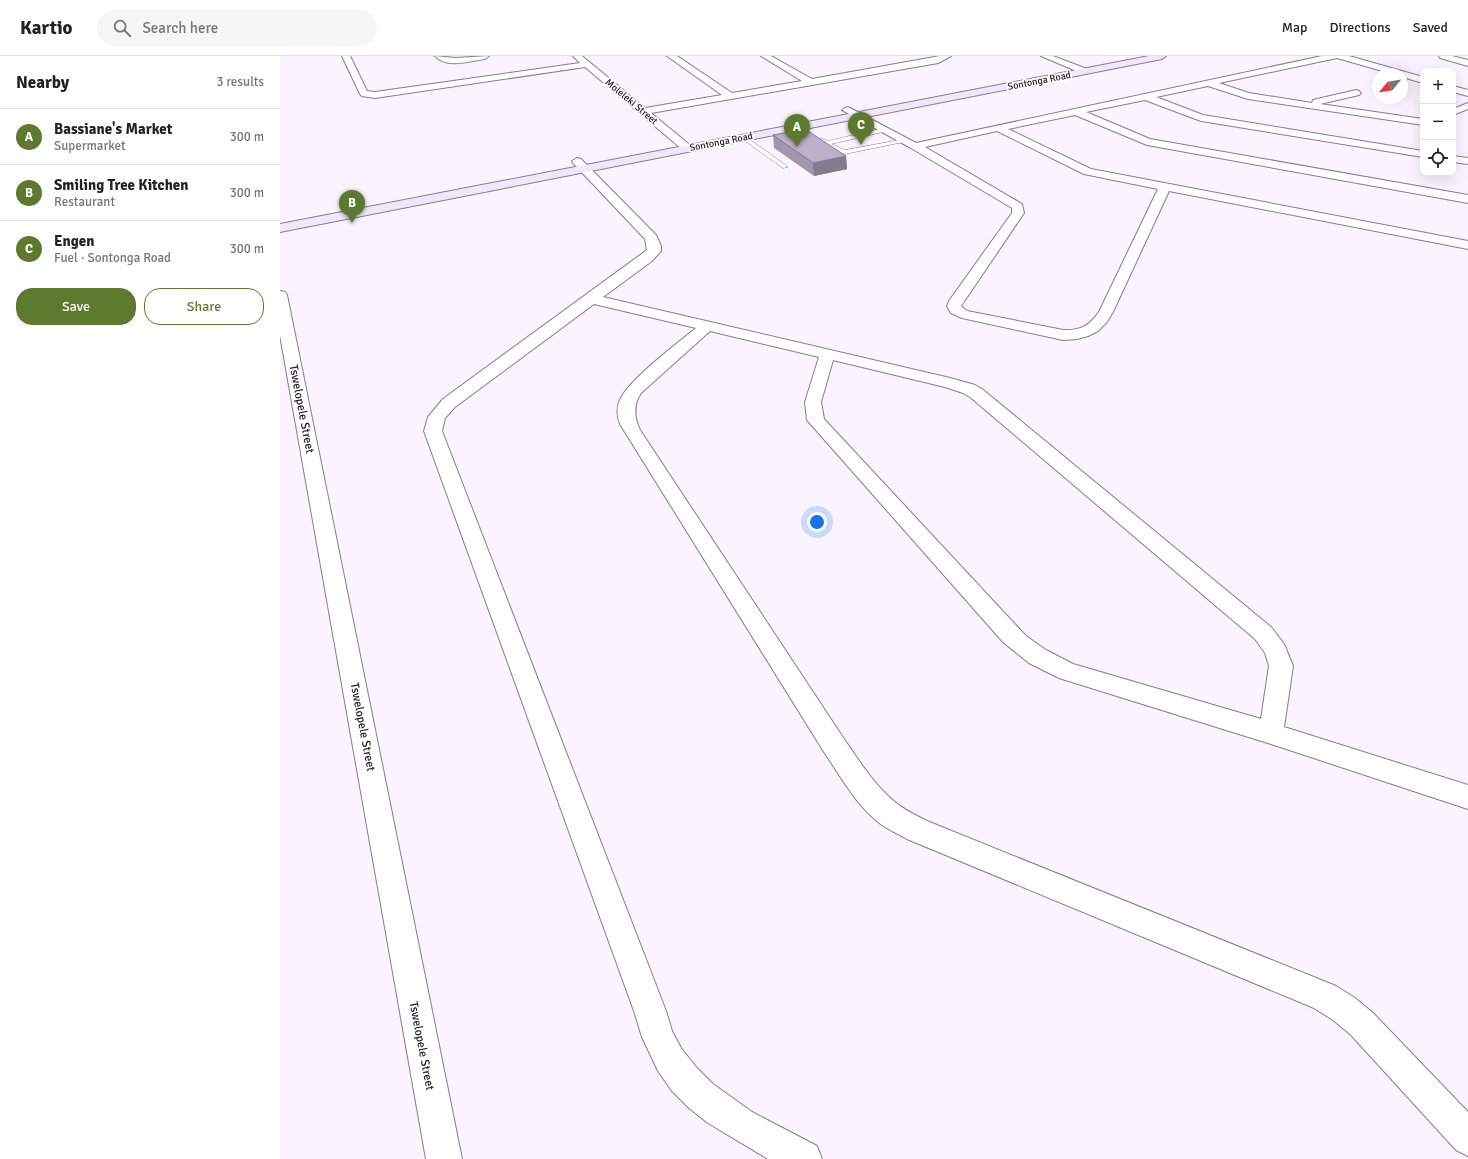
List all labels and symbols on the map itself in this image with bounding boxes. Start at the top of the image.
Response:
north arrow [1372,68,1408,104]
street label: Sontonga Road [1007,69,1072,93]
street label: Moleleki Street [603,76,660,128]
pin: C [848,112,874,145]
pin: A [784,114,810,147]
street label: Sontonga Road [689,130,754,154]
pin: B [339,190,365,223]
street label: Tswelopele Street [286,363,317,455]
your location [807,512,827,532]
street label: Tswelopele Street [347,681,378,773]
street label: Tswelopele Street [406,1000,437,1092]

